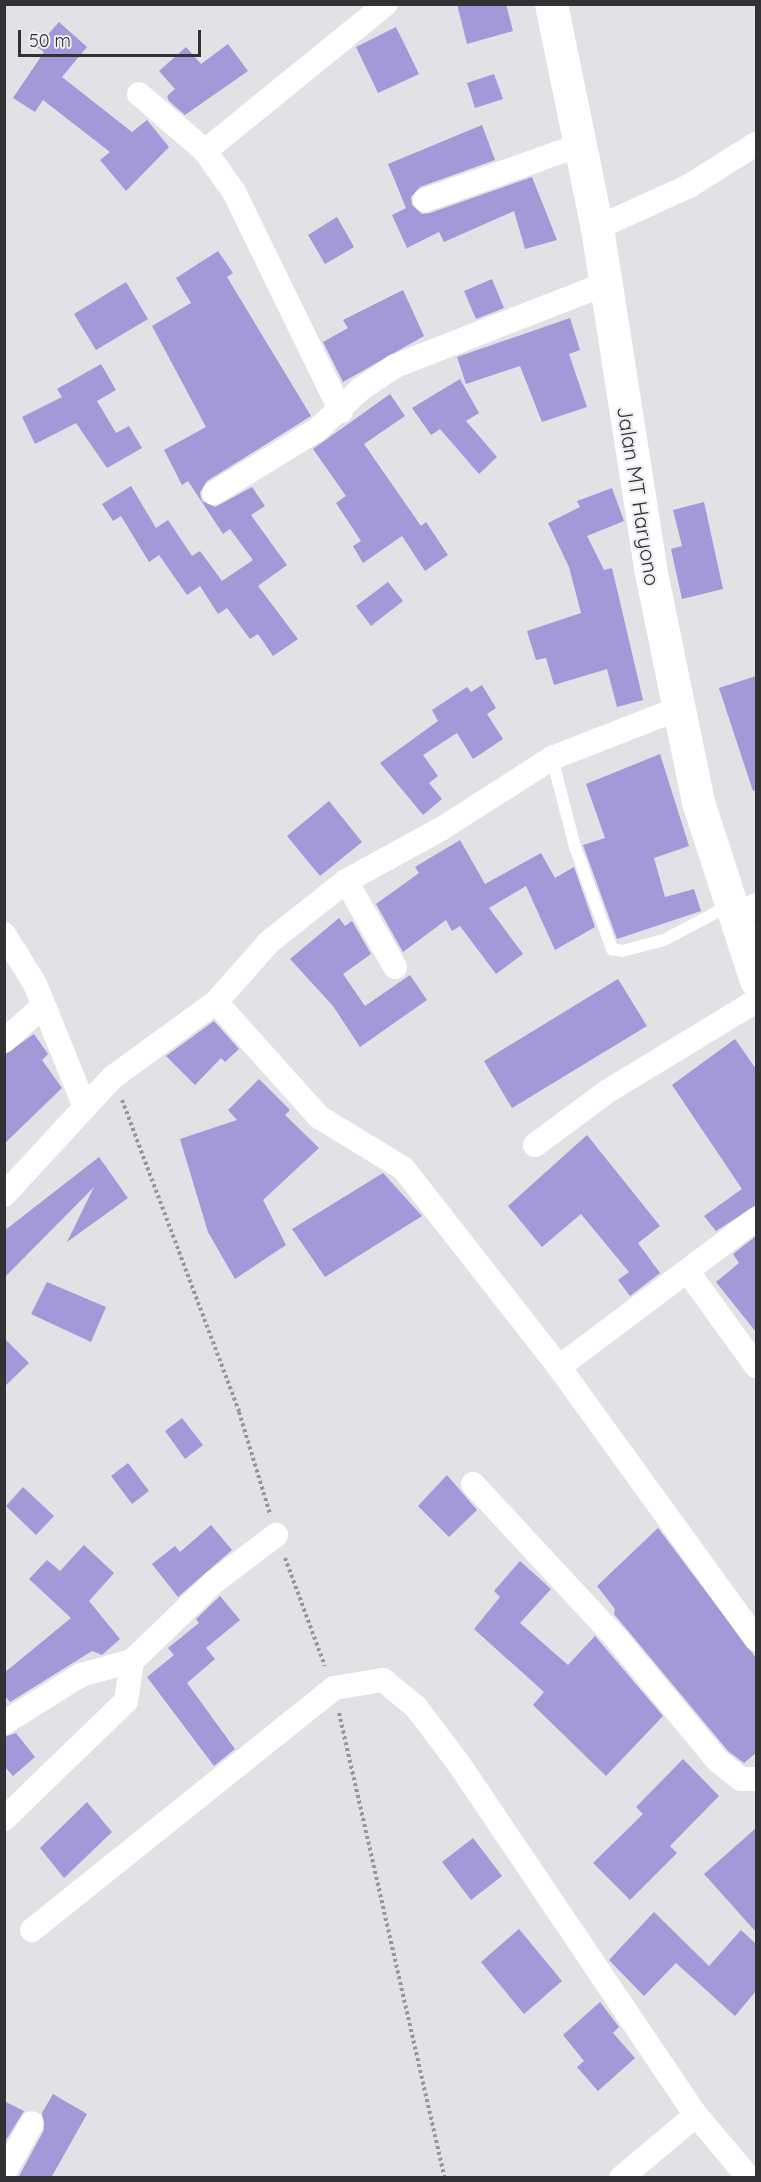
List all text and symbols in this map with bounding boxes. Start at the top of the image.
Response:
scale bar [21,18,204,56]
text: 50 m [29,29,71,52]
street label: Jalan MT Haryono [612,405,666,587]

